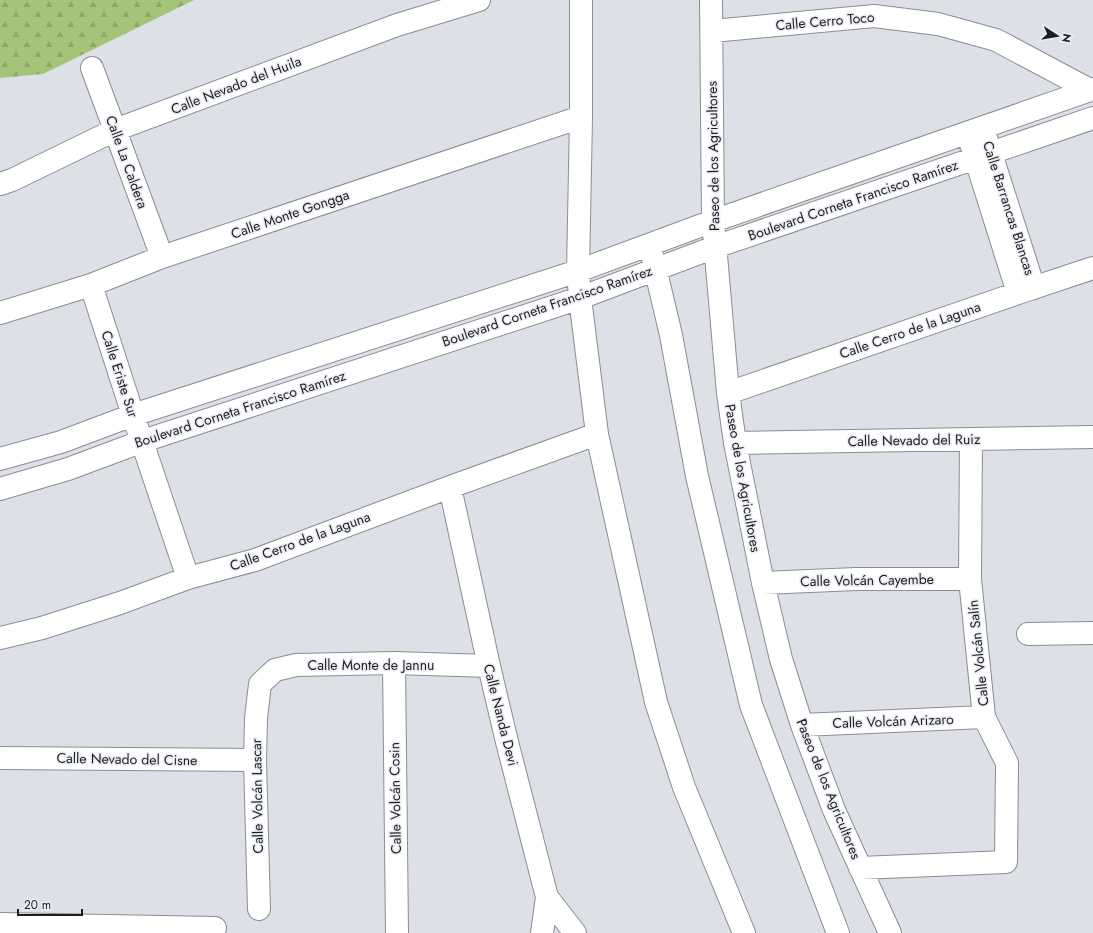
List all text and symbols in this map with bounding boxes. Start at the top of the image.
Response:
street label: Calle Cerro Toco [775,7,876,35]
north arrow [1037,16,1077,56]
text: N [1058,32,1076,44]
street label: Calle Nevado del Huila [168,51,304,119]
street label: Paseo de los Agricultores [702,80,724,231]
street label: Calle La Caldera [101,113,153,211]
street label: Calle Barrancas Blancas [978,138,1040,278]
street label: Boulevard Corneta Francisco Ramírez [745,154,961,245]
street label: Calle Monte Gongga [228,184,352,244]
street label: Boulevard Corneta Francisco Ramírez [439,260,655,351]
street label: Calle Cerro de la Laguna [837,296,983,364]
street label: Calle Eriste Sur [96,328,144,420]
street label: Boulevard Corneta Francisco Ramírez [132,365,349,453]
street label: Paseo de los Agricultores [720,402,766,554]
street label: Calle Nevado del Ruiz [848,429,981,451]
street label: Calle Cerro de la Laguna [227,506,373,576]
street label: Calle Volcán Cayembe [800,569,934,591]
street label: Calle Volcán Salín [962,599,994,707]
street label: Calle Monte de Jannu [308,655,434,675]
street label: Calle Nanda Devi [479,662,523,768]
street label: Calle Volcán Arizaro [832,709,954,733]
street label: Paseo de los Agricultores [792,716,867,863]
street label: Calle Volcán Lascar [246,738,268,854]
street label: Calle Volcán Cosin [384,742,406,854]
street label: Calle Nevado del Cisne [56,748,198,770]
scale bar [18,891,82,917]
text: 20 m [24,896,51,914]

